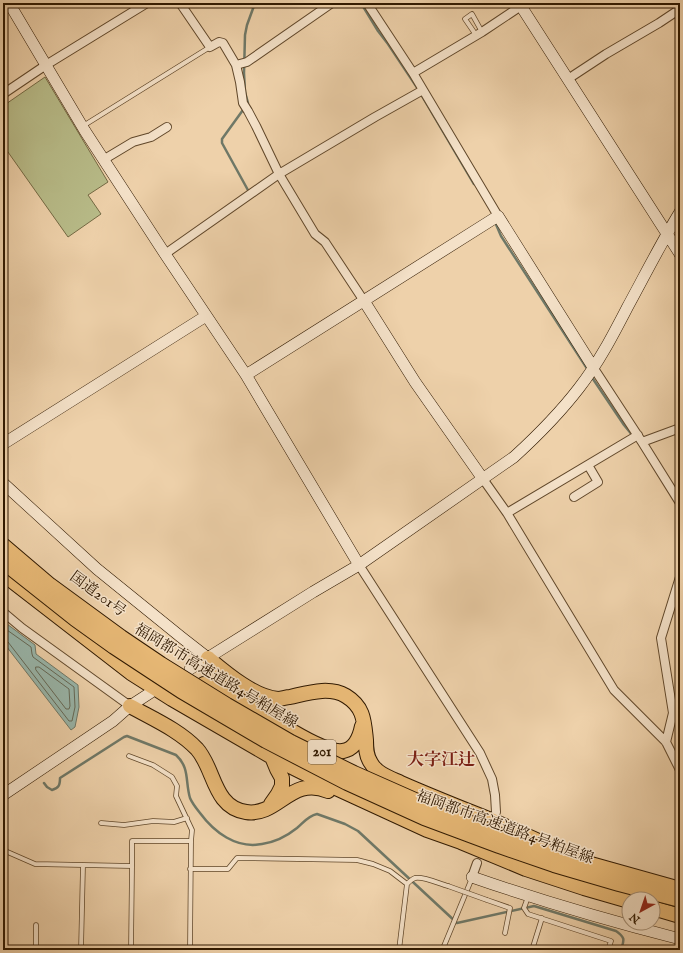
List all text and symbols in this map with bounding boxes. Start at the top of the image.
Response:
street label: 国道201号 [66,567,130,621]
street label: 福岡都市高速道路4号粕屋線 [131,620,301,732]
road number: 201 [308,740,336,764]
district label: 大字江辻 [407,750,475,771]
street label: 福岡都市高速道路4号粕屋線 [414,786,596,868]
north arrow [621,891,661,931]
text: N [627,909,644,927]

